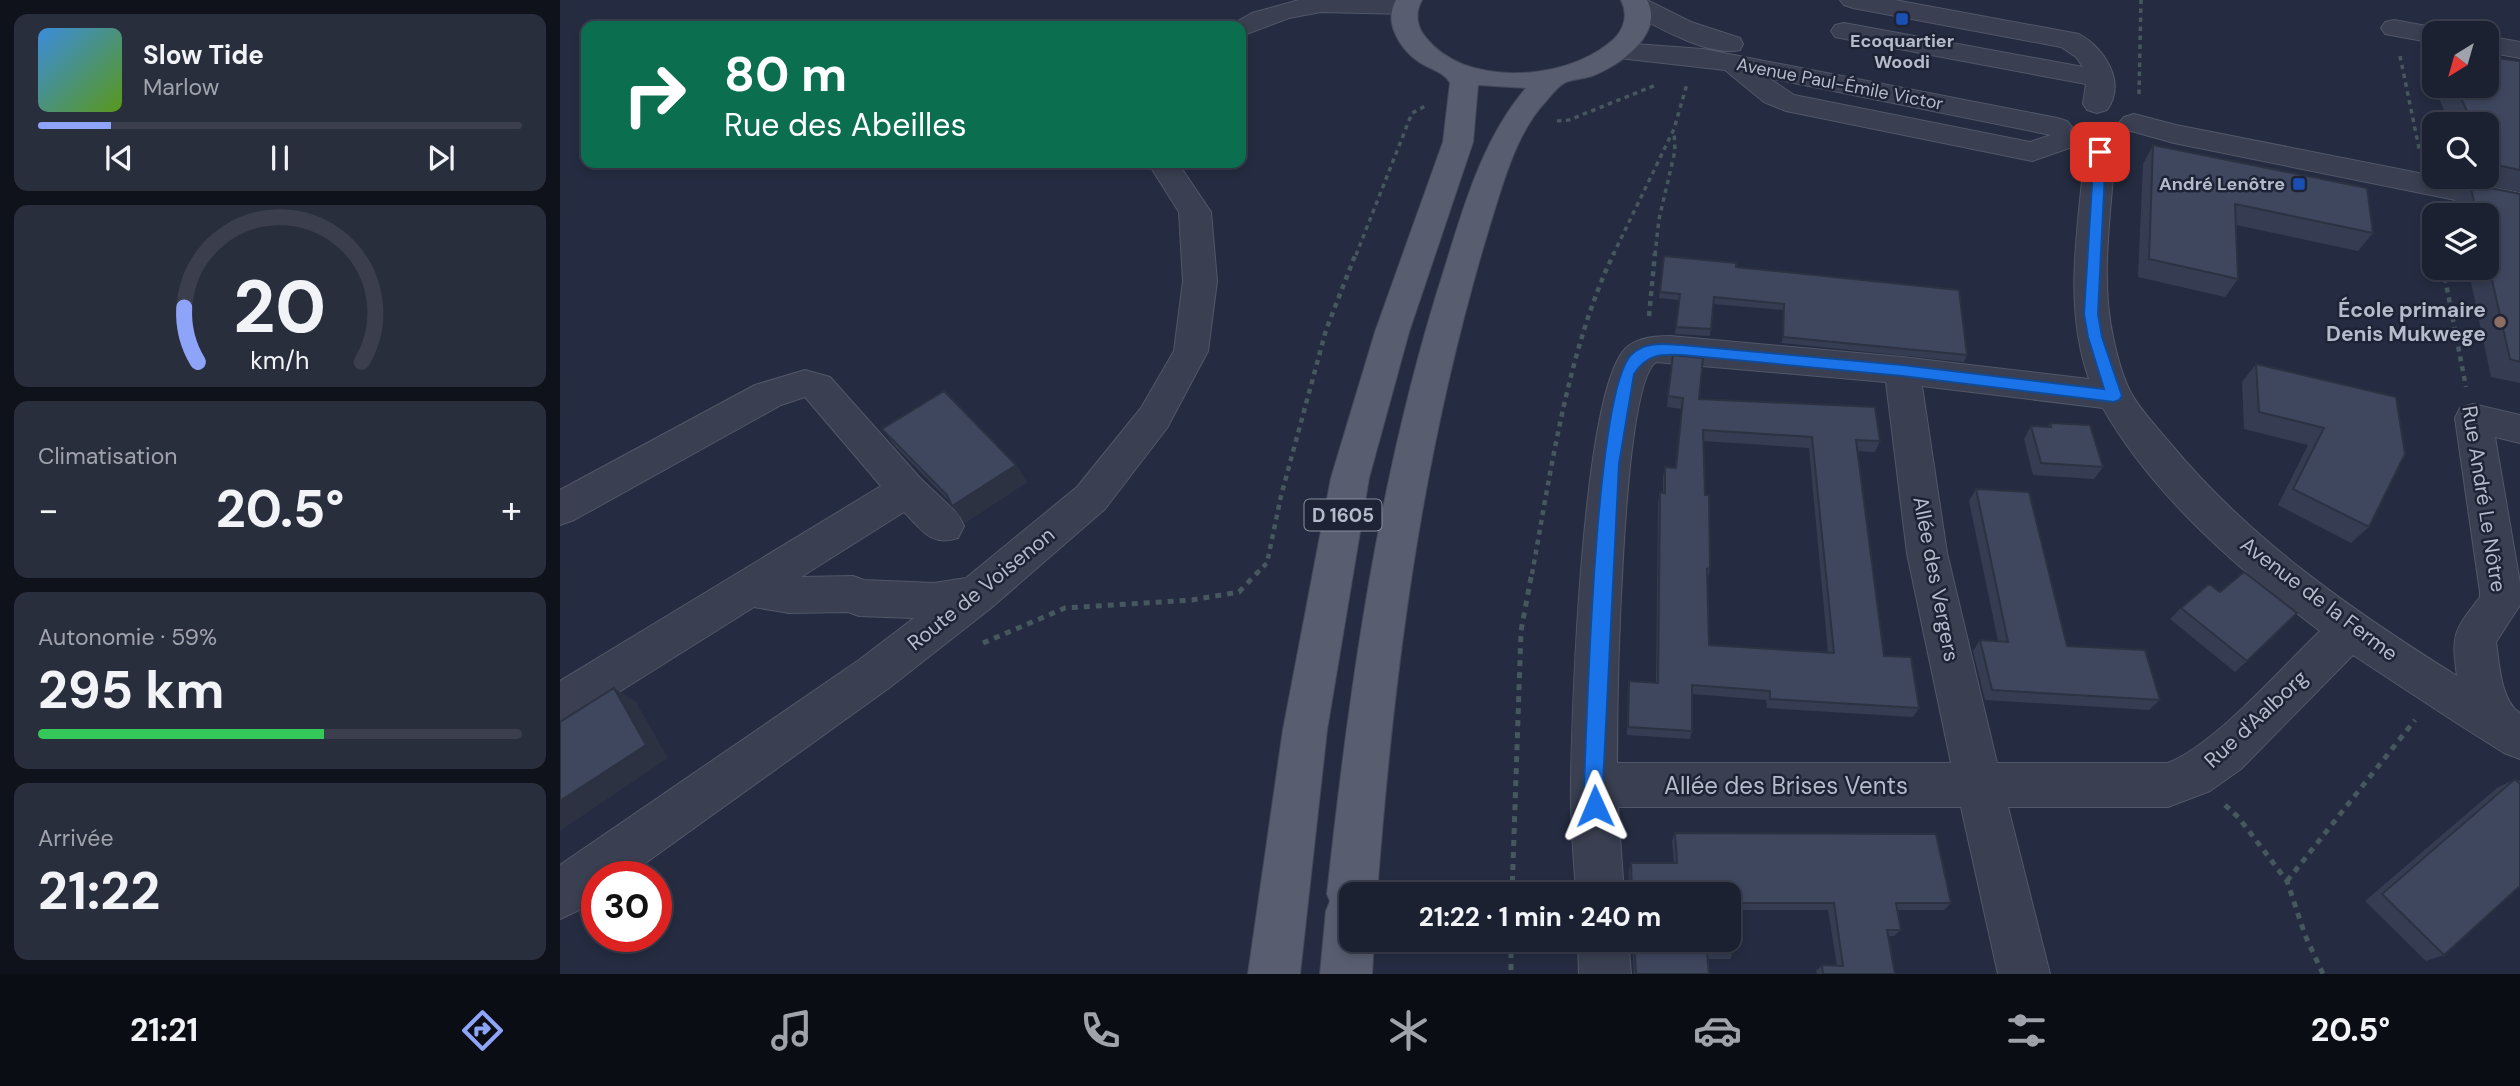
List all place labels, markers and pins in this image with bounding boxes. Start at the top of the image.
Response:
marker: Ecoquartier Woodi [1894,11,1910,27]
place label: Ecoquartier Woodi [1850,29,1954,74]
pin [2070,122,2130,182]
place label: André Lenôtre [2159,172,2285,196]
marker: André Lenôtre [2291,176,2307,192]
place label: École primaire Denis Mukwege [2326,296,2486,348]
marker: École primaire Denis Mukwege [2492,314,2508,330]

